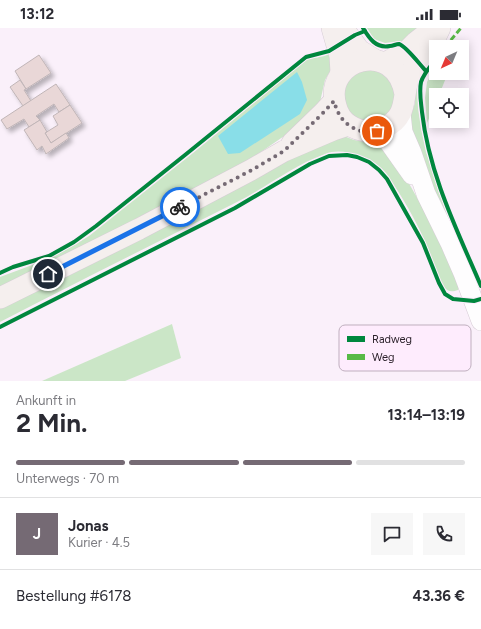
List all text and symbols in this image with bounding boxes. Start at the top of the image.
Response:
text: 13:12 [20,5,54,23]
north arrow [429,40,469,80]
map controls [429,40,469,128]
button: locate [429,88,469,128]
pin [360,114,394,148]
icon: bag [366,120,388,142]
courier [160,187,200,227]
icon: bike [169,196,191,218]
pin [31,257,65,291]
icon: home [37,263,59,285]
legend [339,325,471,371]
text: Radweg [372,333,412,346]
text: Weg [372,351,395,364]
text: Ankunft in [16,393,76,408]
text: 13:14–13:19 [388,406,465,424]
text: 2 Min. [16,407,88,439]
text: Unterwegs · 70 m [16,471,119,486]
button: chat [371,513,413,555]
button: phone [423,513,465,555]
text: Jonas [68,517,109,535]
text: J [33,525,41,543]
text: Kurier · 4.5 [68,535,130,550]
text: Bestellung #6178 [16,587,131,605]
text: 43.36 € [412,587,465,605]

